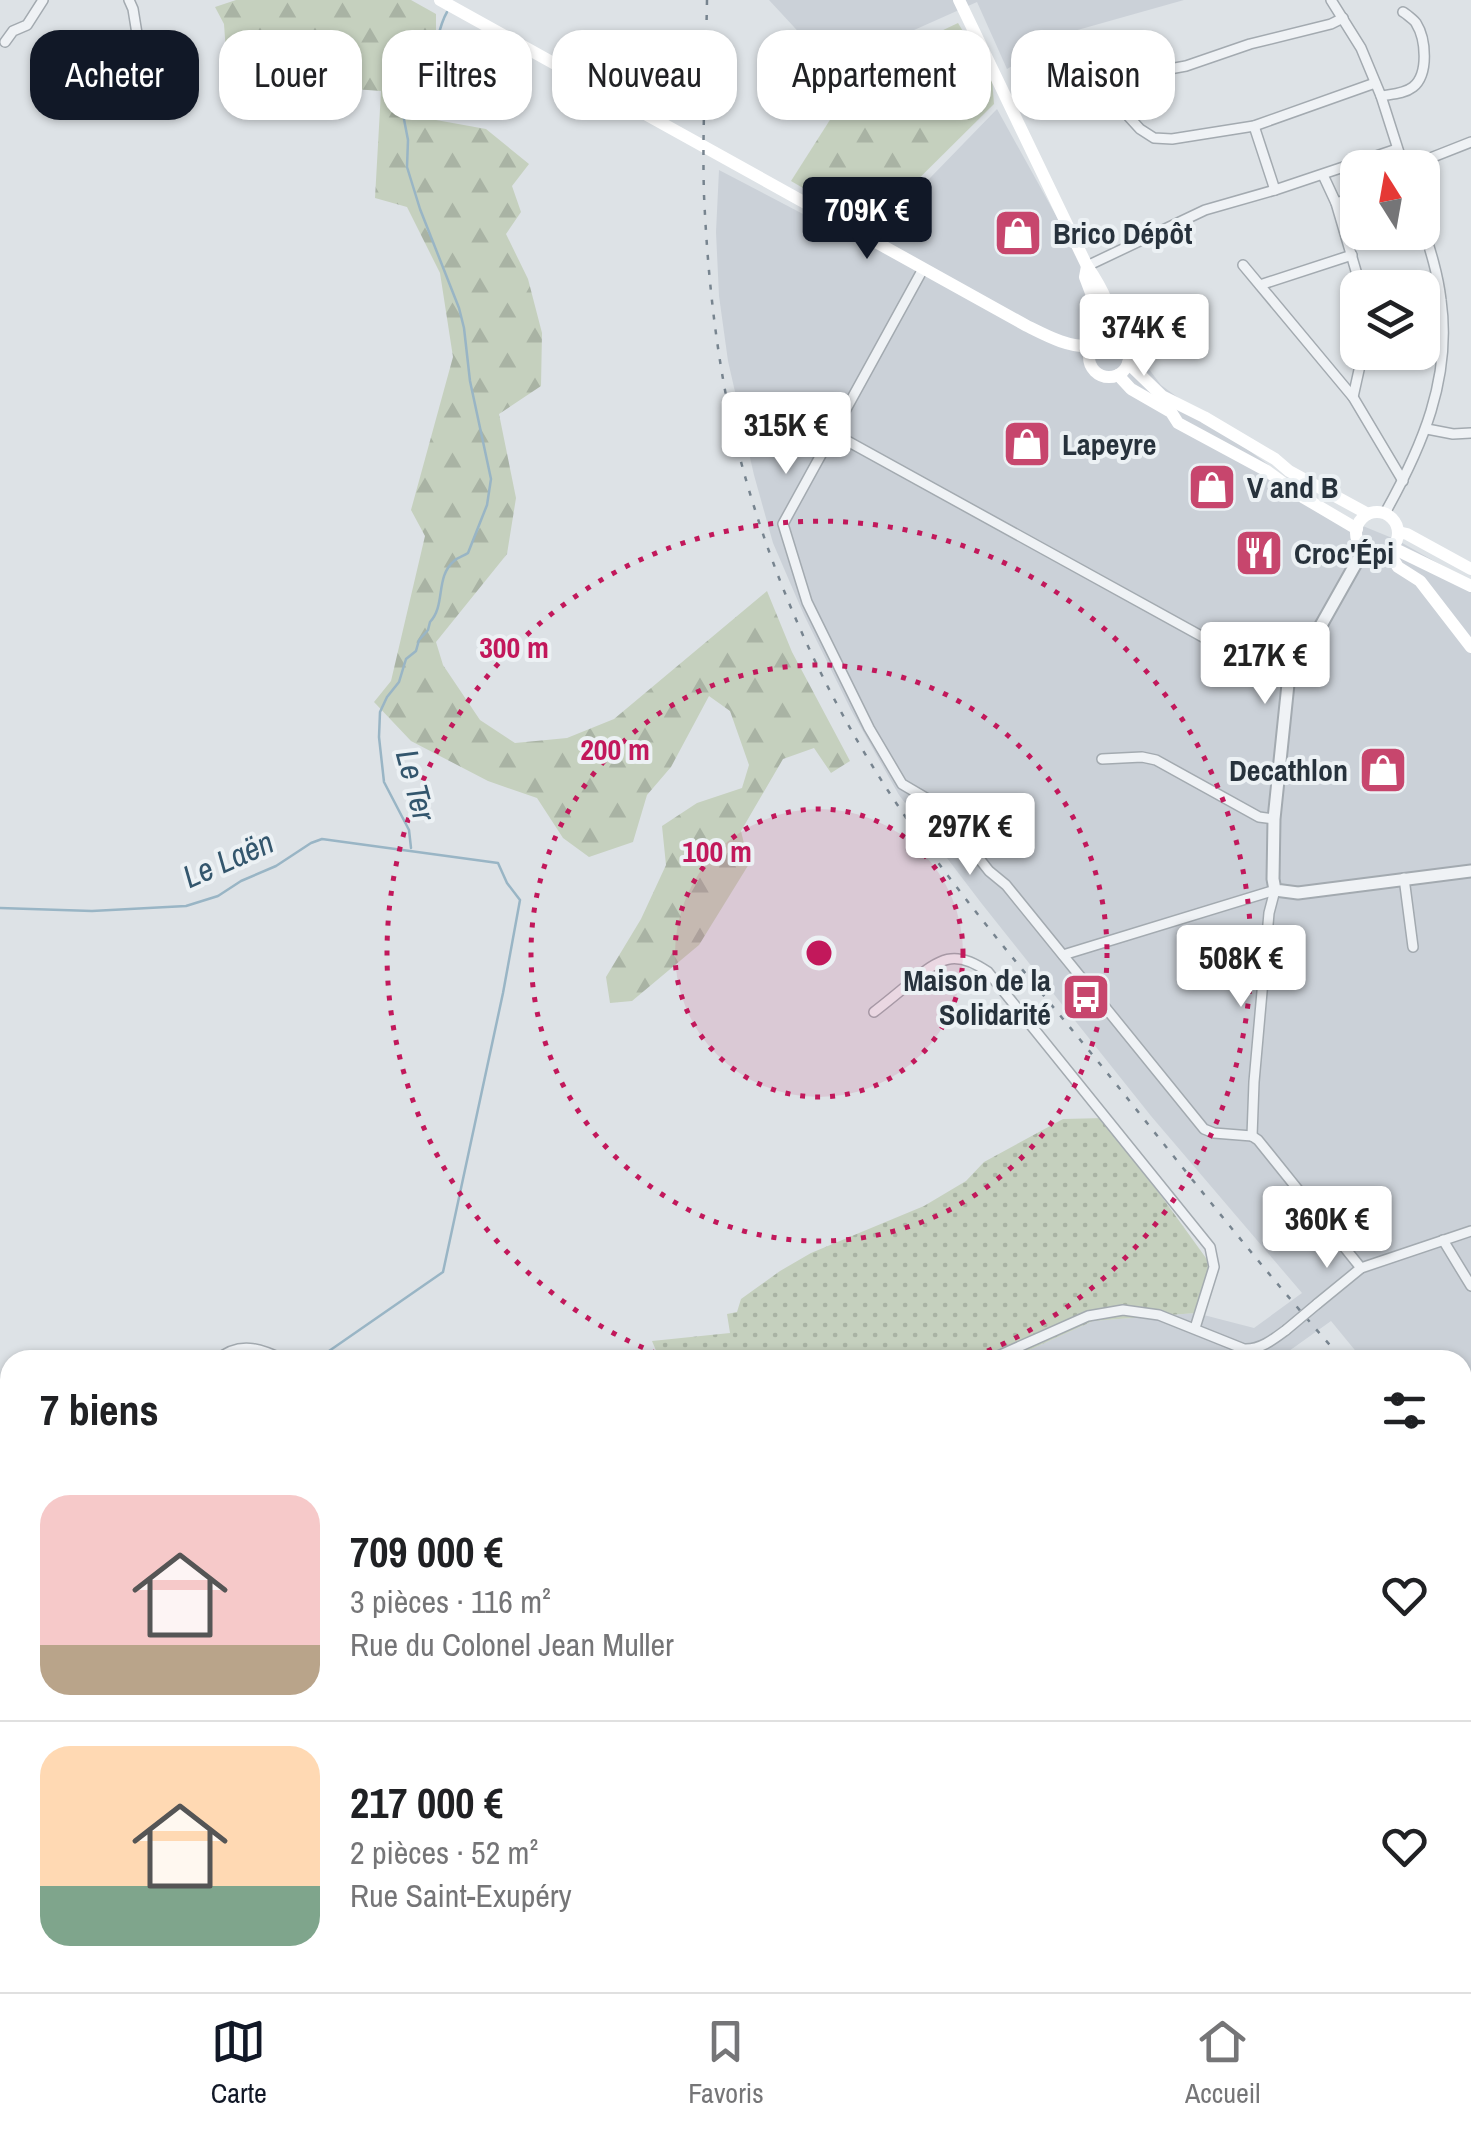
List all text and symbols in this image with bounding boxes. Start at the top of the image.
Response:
chip: Acheter [30,30,199,120]
chip: Louer [219,30,362,120]
chip: Filtres [382,30,532,120]
chip: Nouveau [552,30,737,120]
chip: Appartement [757,30,991,120]
chip: Maison [1011,30,1175,120]
north arrow [1340,150,1440,250]
map controls [1340,150,1440,370]
pin: 709K € [786,177,948,262]
text: 709K € [825,188,909,231]
shop icon: Brico Dépôt [992,207,1044,259]
place label: Brico Dépôt [1053,213,1192,253]
button: layers [1340,270,1440,370]
pin: 374K € [1063,294,1225,379]
text: 374K € [1102,305,1186,348]
pin: 315K € [705,392,867,477]
text: 315K € [744,403,828,446]
shop icon: Lapeyre [1001,418,1053,470]
place label: Lapeyre [1062,424,1156,464]
shop icon: V and B [1186,461,1238,513]
place label: V and B [1247,467,1339,507]
restaurant icon: Croc'Épi [1233,527,1285,579]
place label: Croc'Épi [1294,533,1394,573]
pin: 217K € [1184,622,1346,707]
text: 300 m [479,627,549,667]
text: 217K € [1223,633,1307,676]
text: 200 m [580,729,650,769]
shop icon: Decathlon [1357,744,1409,796]
water label: Le Ter [386,745,446,826]
place label: Decathlon [1229,750,1348,790]
pin: 297K € [889,793,1051,878]
text: 297K € [928,804,1012,847]
water label: Le Laën [176,820,280,898]
text: 100 m [682,831,752,871]
pin: 508K € [1160,925,1322,1010]
centre of rings [801,935,837,971]
text: 508K € [1199,936,1283,979]
place label: Maison de la Solidarité [903,960,1051,1034]
bus stop icon: Maison de la Solidarité [1060,971,1112,1023]
pin: 360K € [1246,1186,1408,1271]
text: 360K € [1285,1197,1369,1240]
text: 7 biens [40,1382,159,1438]
icon: filters [1377,1383,1432,1438]
text: 709 000 € [350,1524,503,1580]
icon: home [120,1535,240,1655]
icon: heart [1377,1568,1432,1623]
text: 3 pièces · 116 m² [350,1580,551,1623]
text: Rue du Colonel Jean Muller [350,1623,674,1666]
text: 217 000 € [350,1775,503,1831]
icon: home [120,1786,240,1906]
icon: heart [1377,1819,1432,1874]
text: 2 pièces · 52 m² [350,1831,538,1874]
text: Rue Saint-Exupéry [350,1874,572,1917]
tab: Carte [211,2014,267,2112]
tab: Favoris [688,2014,764,2112]
tab: Accueil [1185,2014,1260,2112]

